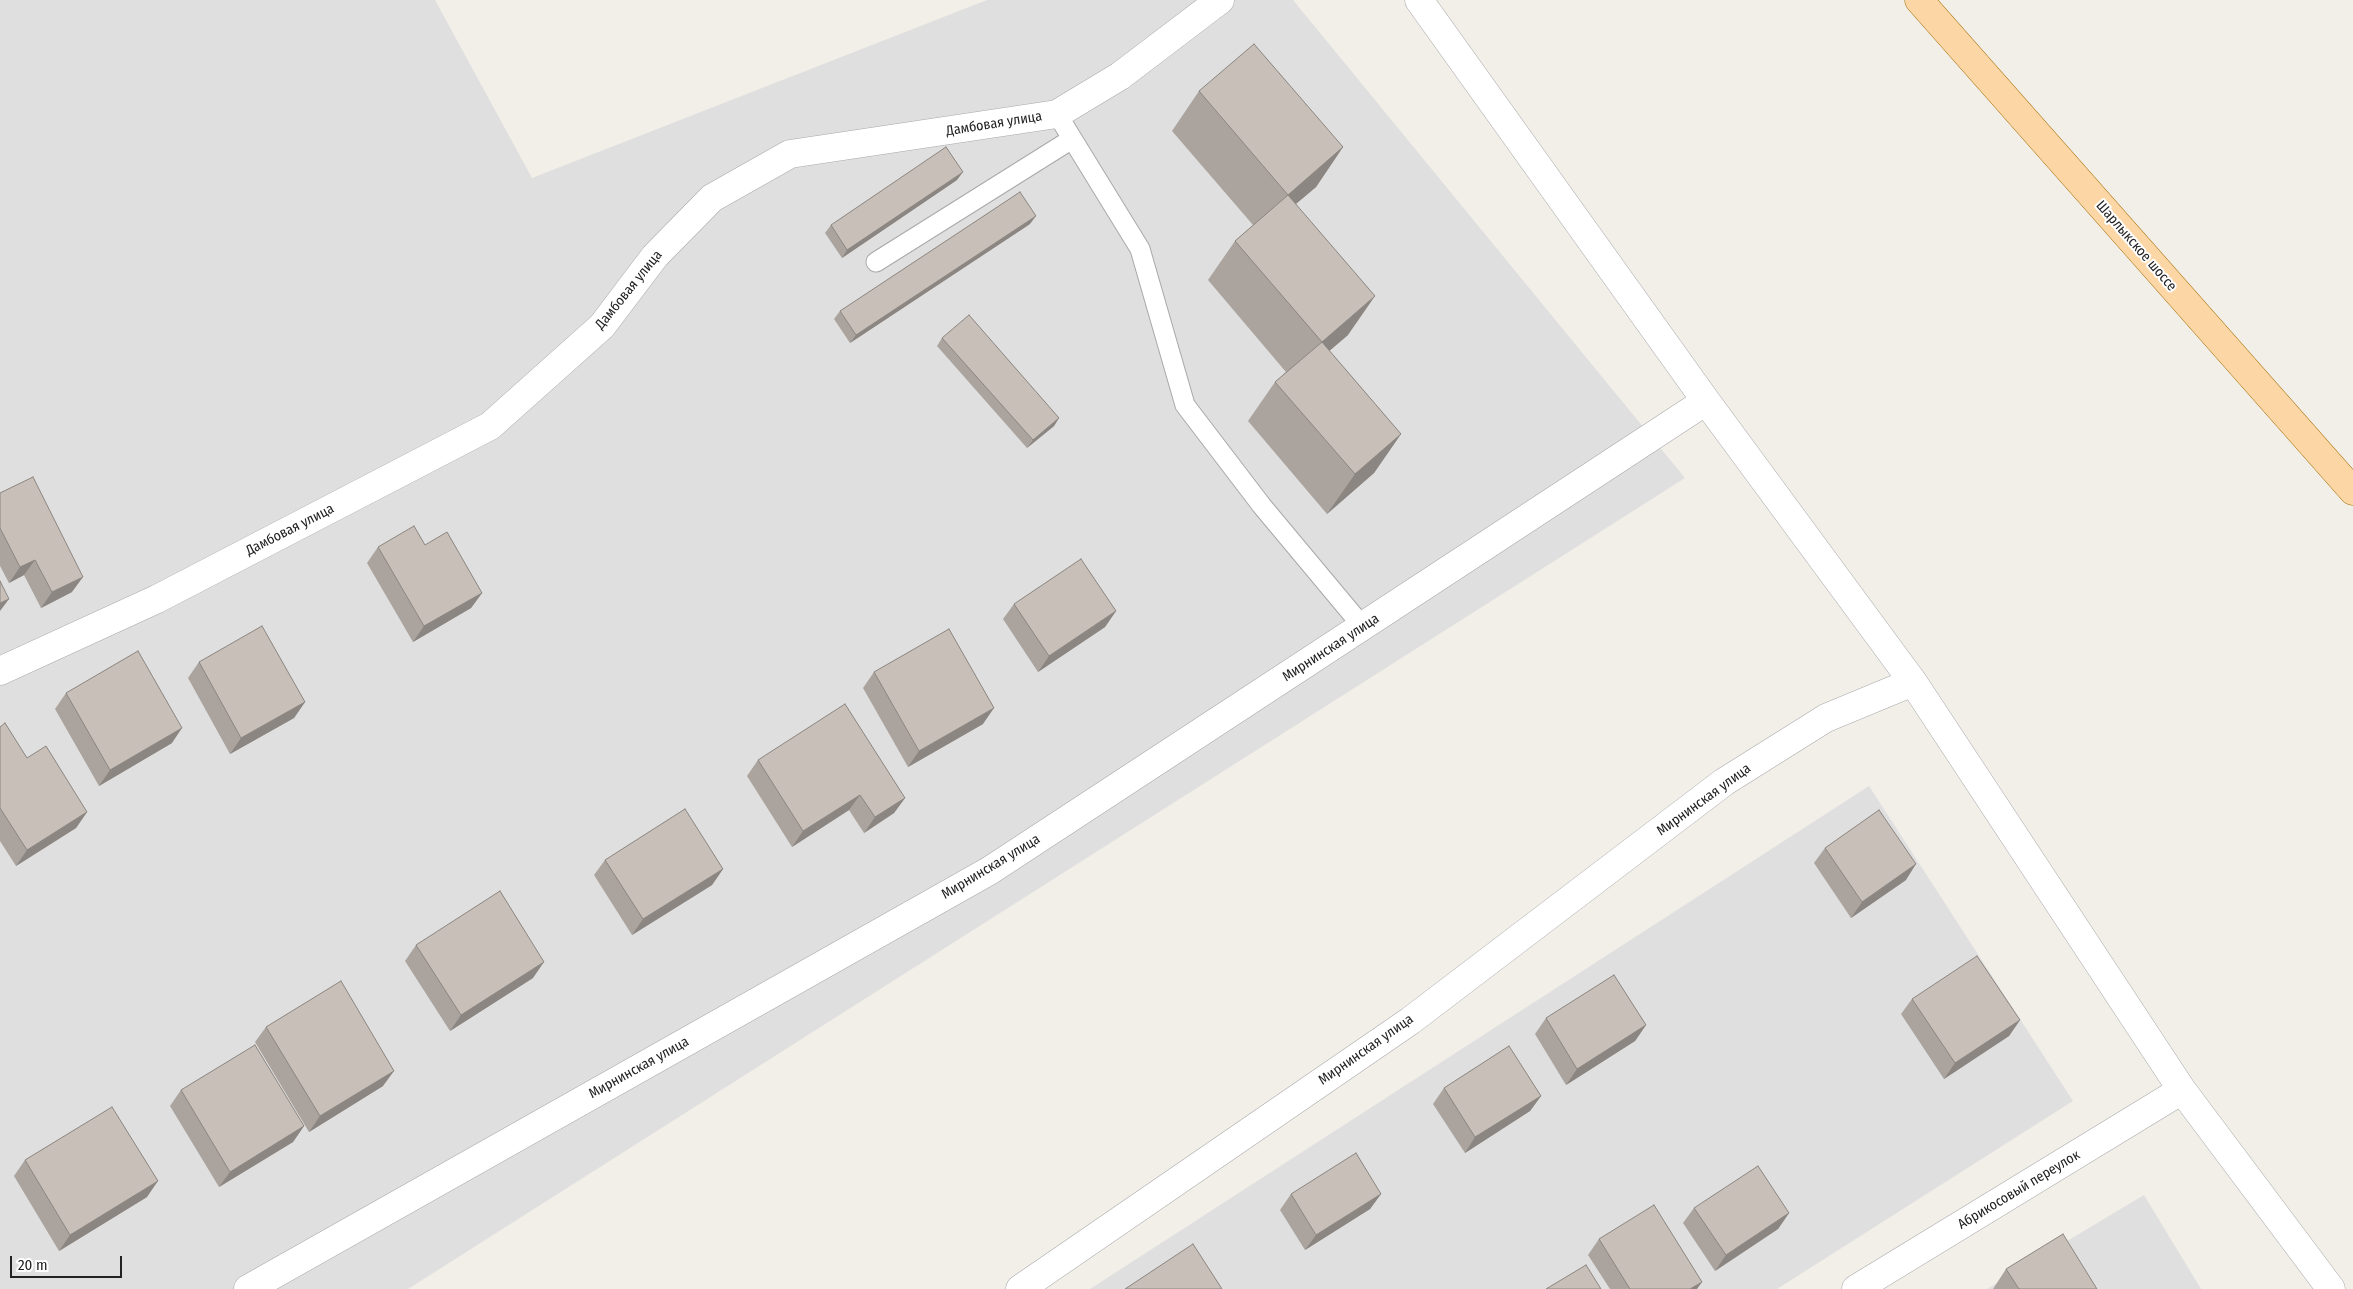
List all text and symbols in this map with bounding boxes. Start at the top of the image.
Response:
street label: Дамбовая улица [945,108,1043,140]
street label: Шарлыкское шоссе [2092,197,2180,295]
street label: Дамбовая улица [592,247,666,333]
street label: Дамбовая улица [243,501,337,559]
street label: Мирнинская улица [1280,610,1382,686]
street label: Мирнинская улица [1654,760,1754,840]
street label: Мирнинская улица [939,831,1043,903]
street label: Мирнинская улица [1315,1011,1417,1089]
street label: Мирнинская улица [586,1034,692,1102]
street label: Абрикосовый переулок [1955,1147,2083,1233]
scale bar [12,1246,125,1278]
text: 20 m [18,1256,48,1274]

